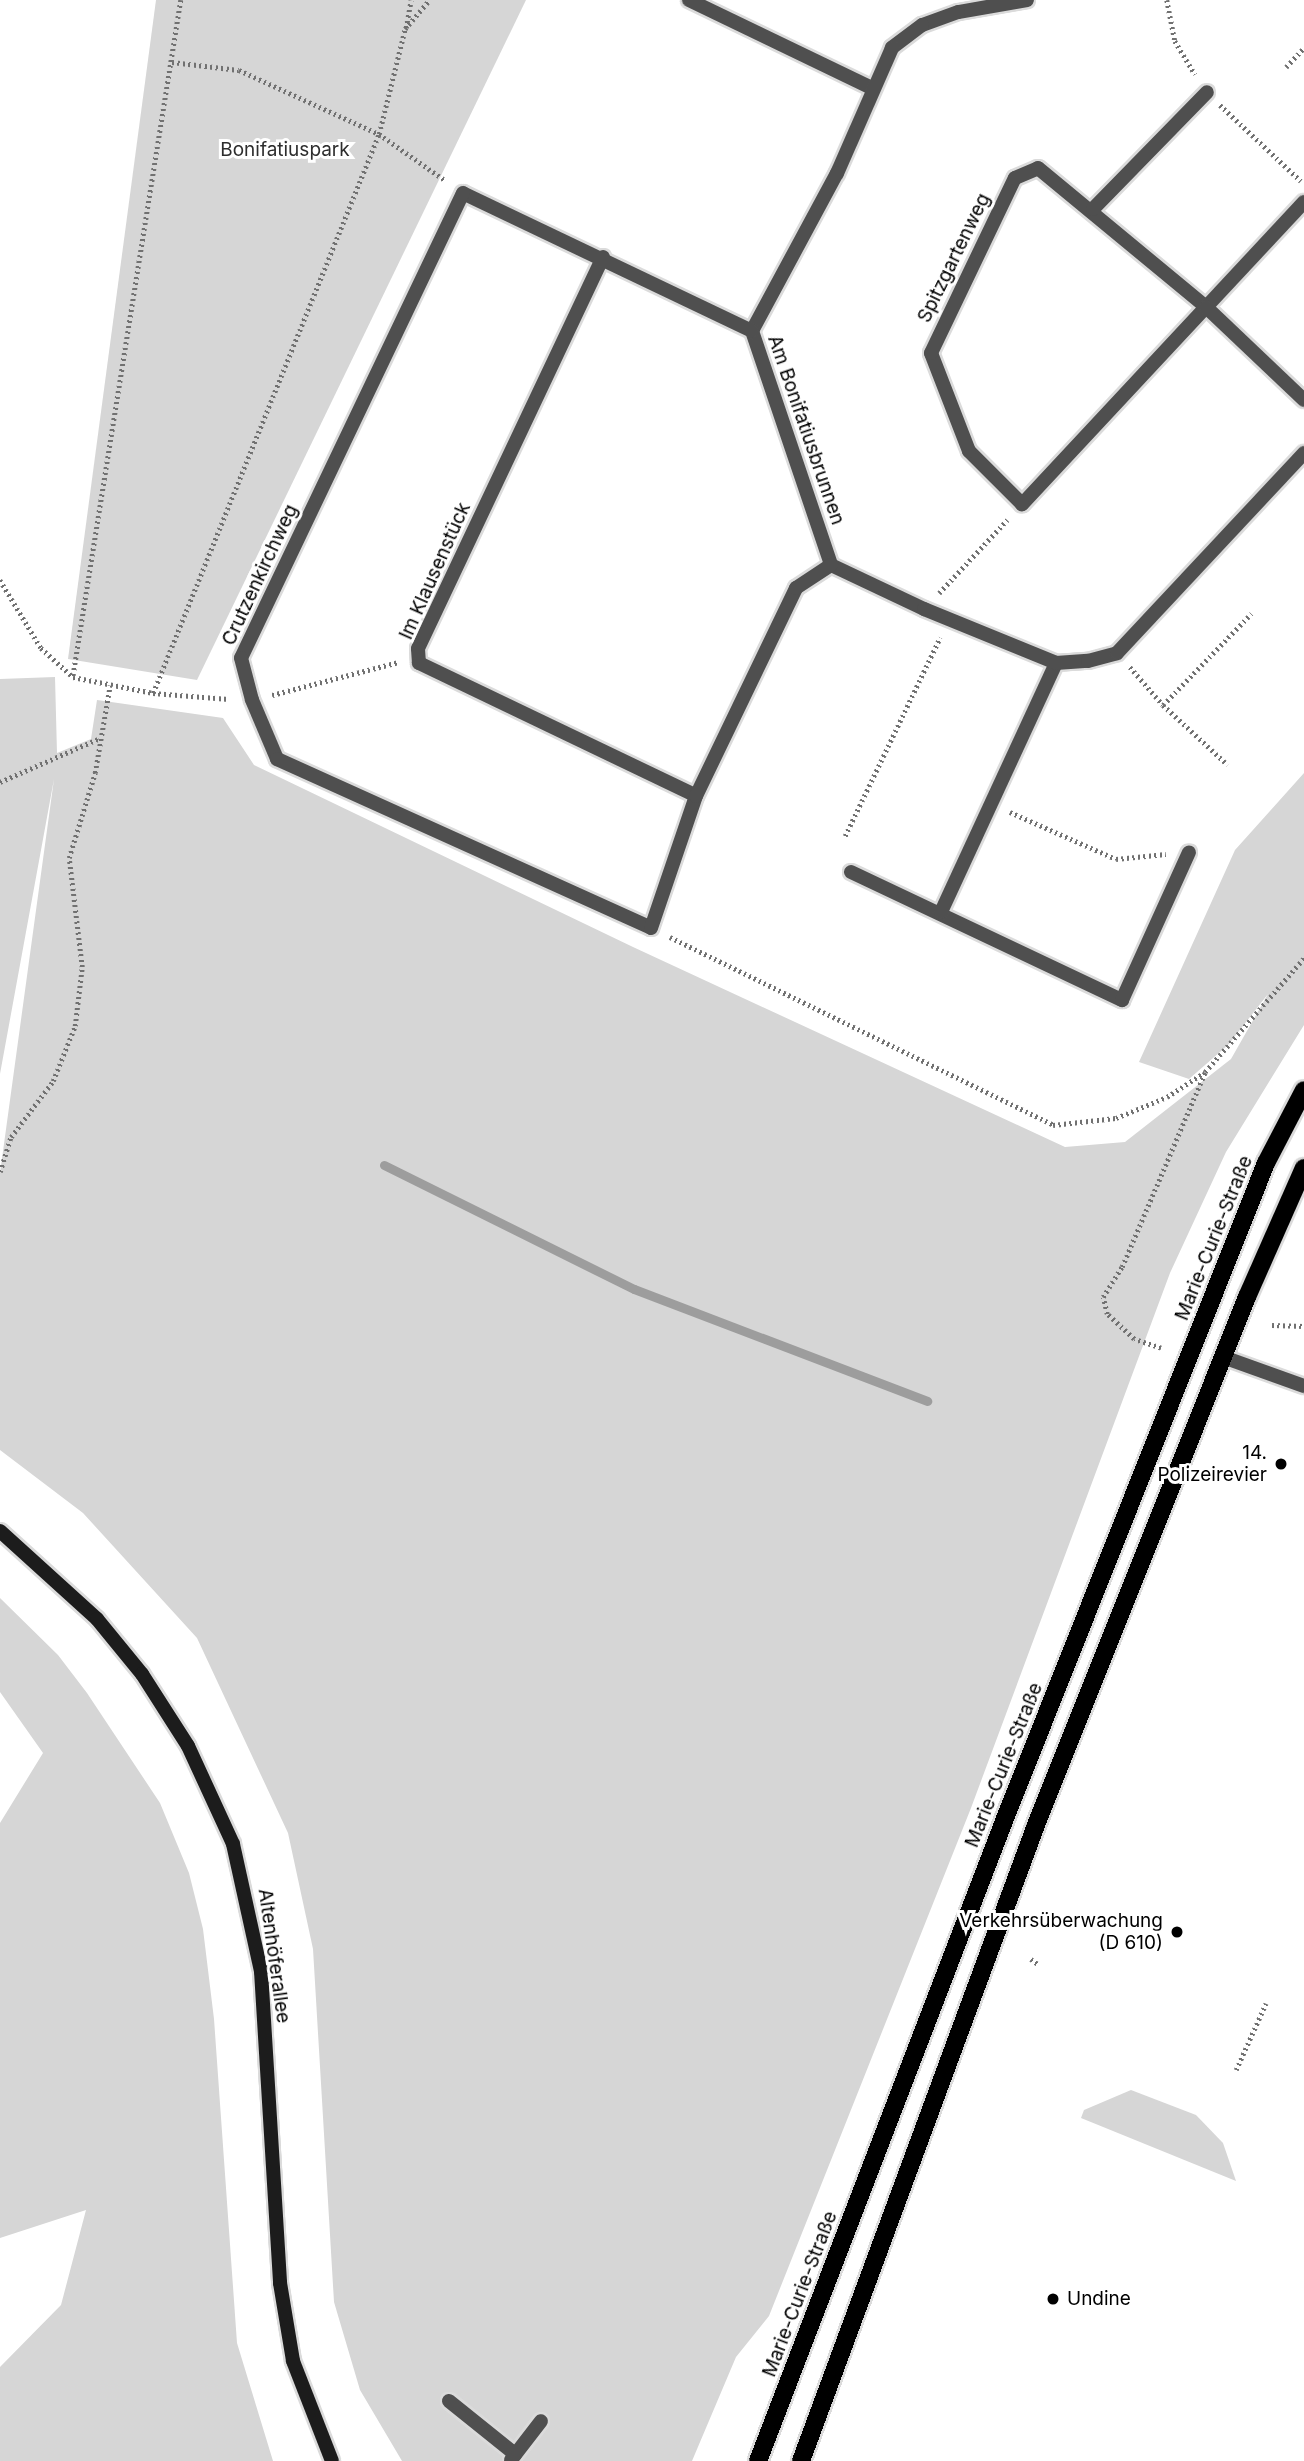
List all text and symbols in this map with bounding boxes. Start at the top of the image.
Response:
park label: Bonifatiuspark [220,139,350,161]
street label: Spitzgartenweg [913,190,995,326]
street label: Am Bonifatiusbrunnen [763,332,849,528]
street label: Im Klausenstück [395,499,475,643]
street label: Crutzenkirchweg [217,501,303,649]
street label: Marie-Curie-Straße [1171,1152,1257,1324]
place label: 14. Polizeirevier [1157,1442,1267,1486]
marker: 14. Polizeirevier [1273,1456,1289,1472]
street label: Marie-Curie-Straße [961,1679,1047,1851]
street label: Altenhöferallee [253,1887,295,2025]
place label: Verkehrsüberwachung (D 610) [959,1910,1163,1954]
marker: Verkehrsüberwachung (D 610) [1169,1924,1185,1940]
street label: Marie-Curie-Straße [758,2208,842,2380]
place label: Undine [1067,2288,1131,2310]
marker: Undine [1045,2291,1061,2307]

